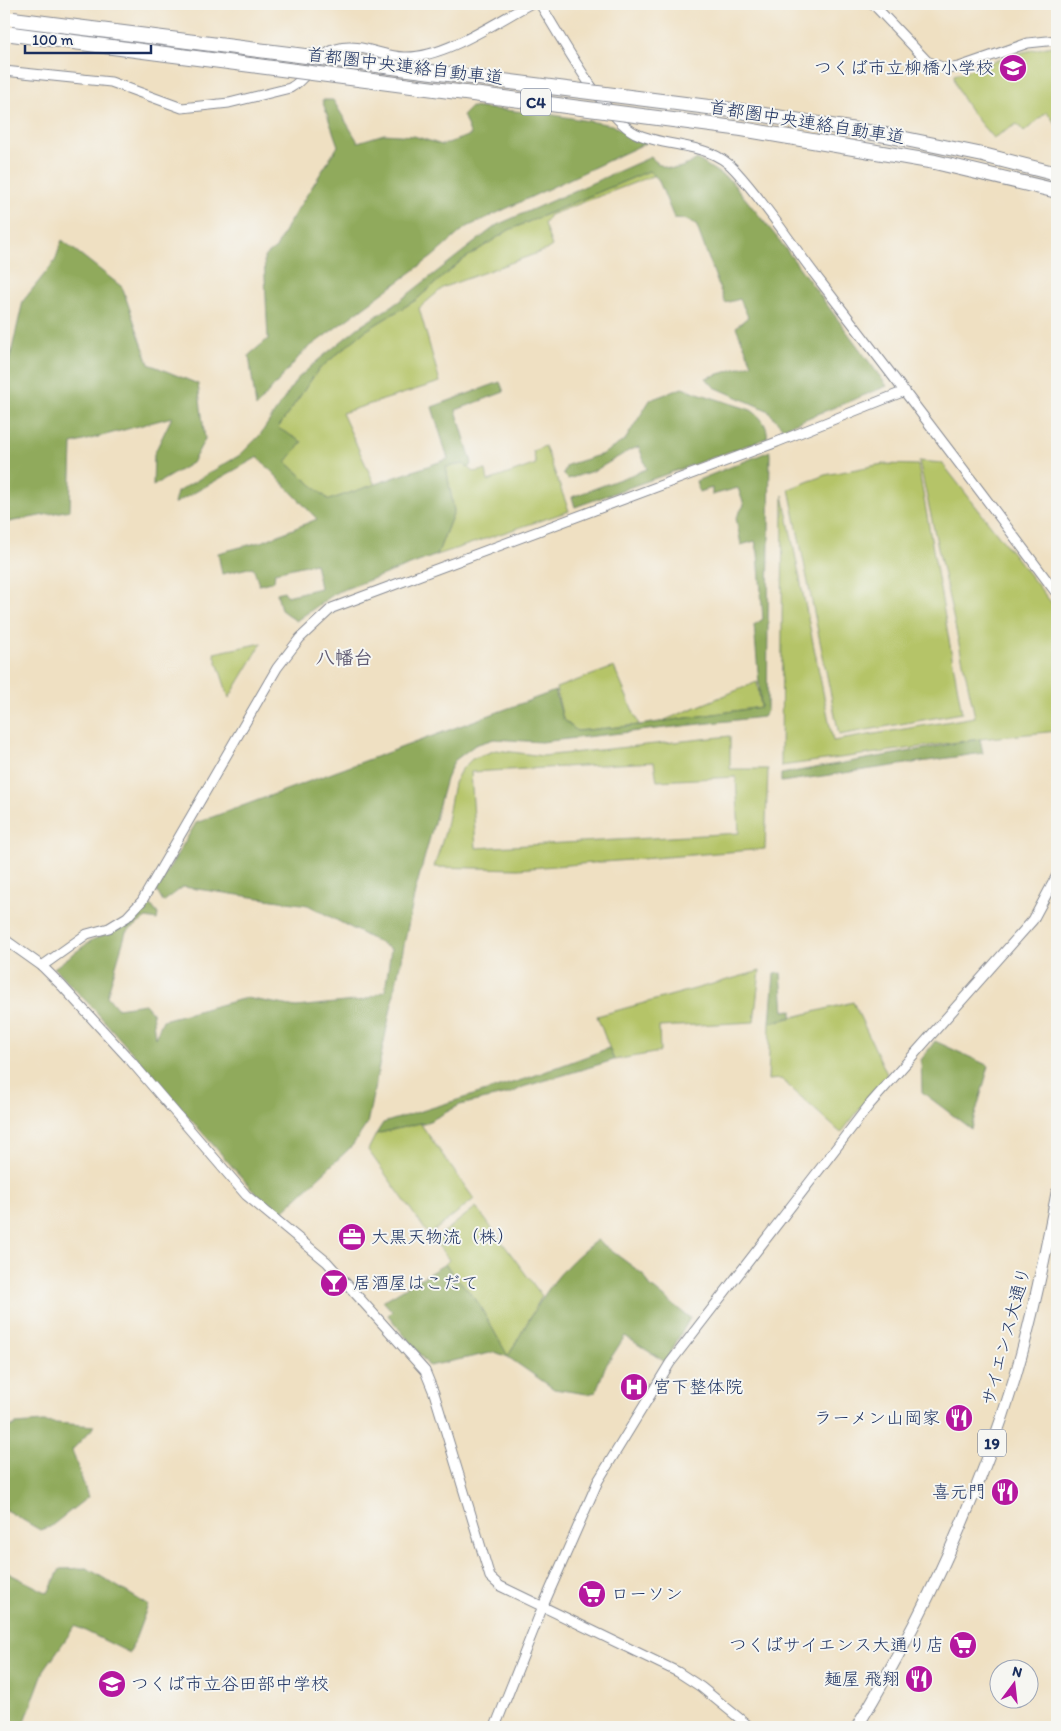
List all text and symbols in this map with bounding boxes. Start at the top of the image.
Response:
scale bar [25,22,151,54]
text: 100 m [32,31,74,49]
street label: 首都圏中央連絡自動車道 [305,43,505,89]
school or university icon: つくば市立柳橋小学校 [998,53,1028,83]
place label: つくば市立柳橋小学校 [814,57,994,79]
road number: C4 [521,88,551,115]
street label: 首都圏中央連絡自動車道 [707,96,907,148]
district label: 八幡台 [315,646,373,669]
office icon: 大黒天物流（株） [337,1222,367,1252]
place label: 大黒天物流（株） [371,1226,515,1248]
street label: サイエンス大通り [977,1264,1035,1408]
bar icon: 居酒屋はこだて [319,1268,349,1298]
place label: 居酒屋はこだて [353,1272,479,1294]
hospital icon: 宮下整体院 [619,1372,649,1402]
place label: 宮下整体院 [653,1376,743,1398]
restaurant icon: ラーメン山岡家 [944,1403,974,1433]
place label: ラーメン山岡家 [814,1407,940,1429]
road number: 19 [978,1430,1006,1456]
restaurant icon: 喜元門 [990,1477,1020,1507]
place label: 喜元門 [932,1481,986,1503]
supermarket icon: ローソン [577,1579,607,1609]
place label: ローソン [611,1583,683,1605]
supermarket icon: つくばサイエンス大通り店 [948,1630,978,1660]
place label: つくばサイエンス大通り店 [729,1634,944,1656]
north arrow [988,1658,1038,1708]
text: N [1010,1662,1024,1681]
restaurant icon: 麺屋 飛翔 [904,1664,934,1694]
place label: 麺屋 飛翔 [824,1668,900,1690]
school or university icon: つくば市立谷田部中学校 [97,1669,127,1699]
place label: つくば市立谷田部中学校 [131,1673,329,1695]

